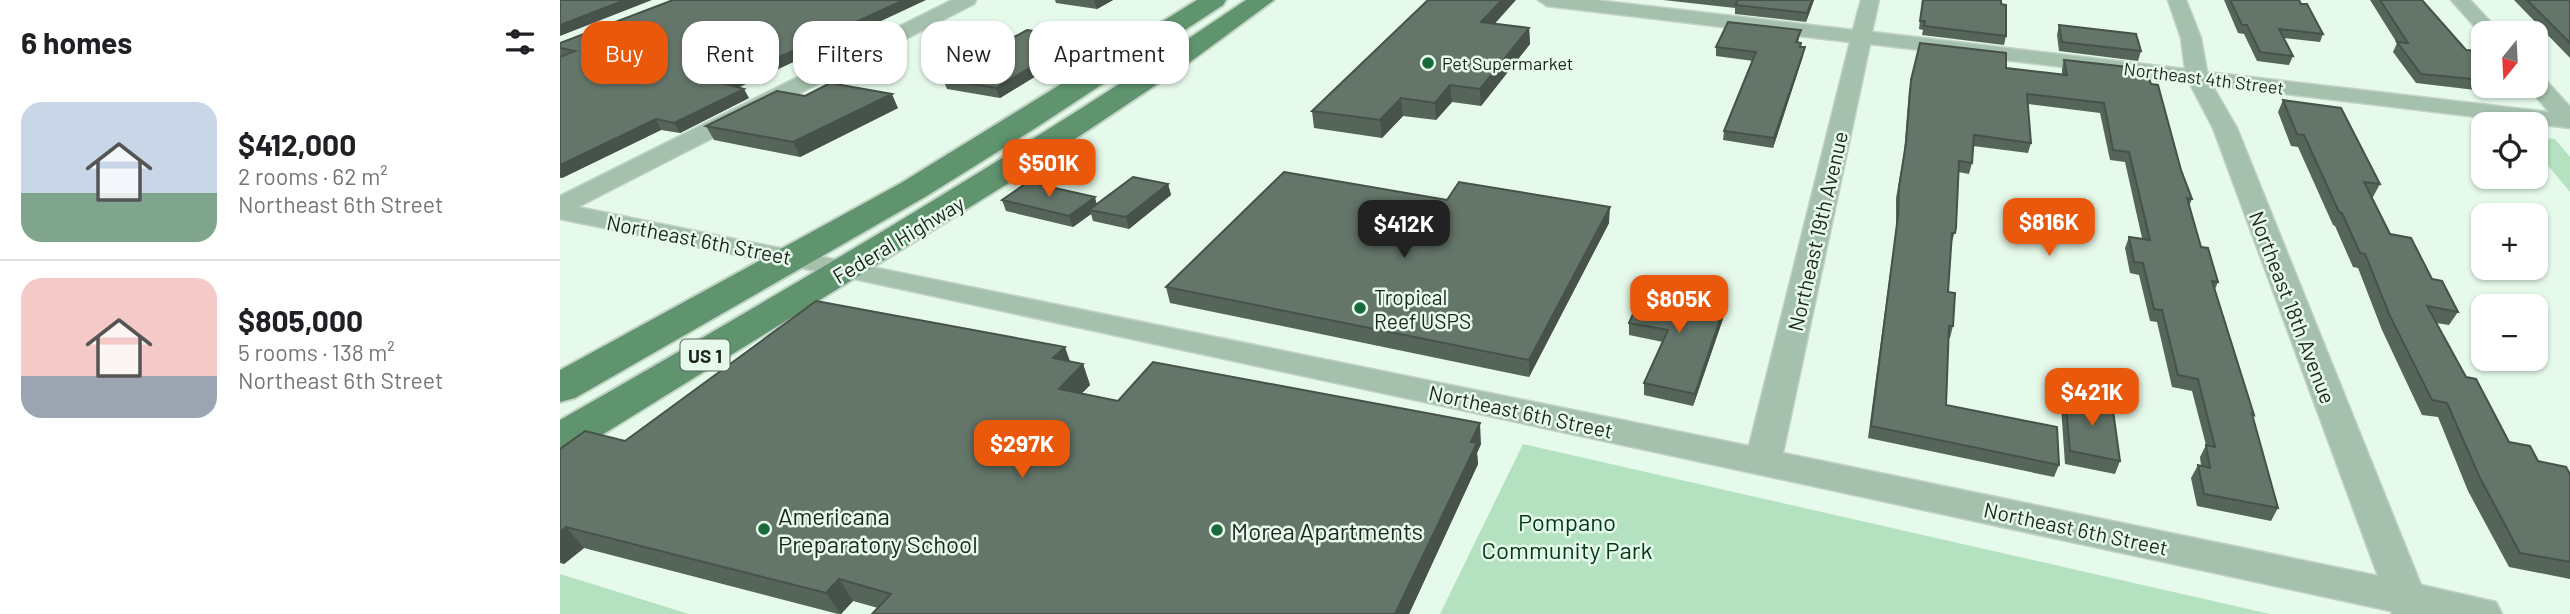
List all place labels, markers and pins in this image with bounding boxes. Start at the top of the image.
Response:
place label: Pet Supermarket [1442,52,1573,74]
marker: Pet Supermarket [1420,55,1436,71]
pin: $501K [1000,140,1098,199]
pin: $816K [2000,198,2098,258]
pin: $412K [1355,201,1453,260]
pin: $805K [1630,276,1728,335]
place label: Tropical Reef USPS [1374,284,1471,333]
marker: Tropical Reef USPS [1352,300,1368,316]
pin: $421K [2043,368,2141,428]
pin: $297K [973,420,1071,480]
place label: Americana Preparatory School [778,501,978,558]
place label: Morea Apartments [1231,516,1423,545]
marker: Americana Preparatory School [756,521,772,537]
marker: Morea Apartments [1209,522,1225,538]

